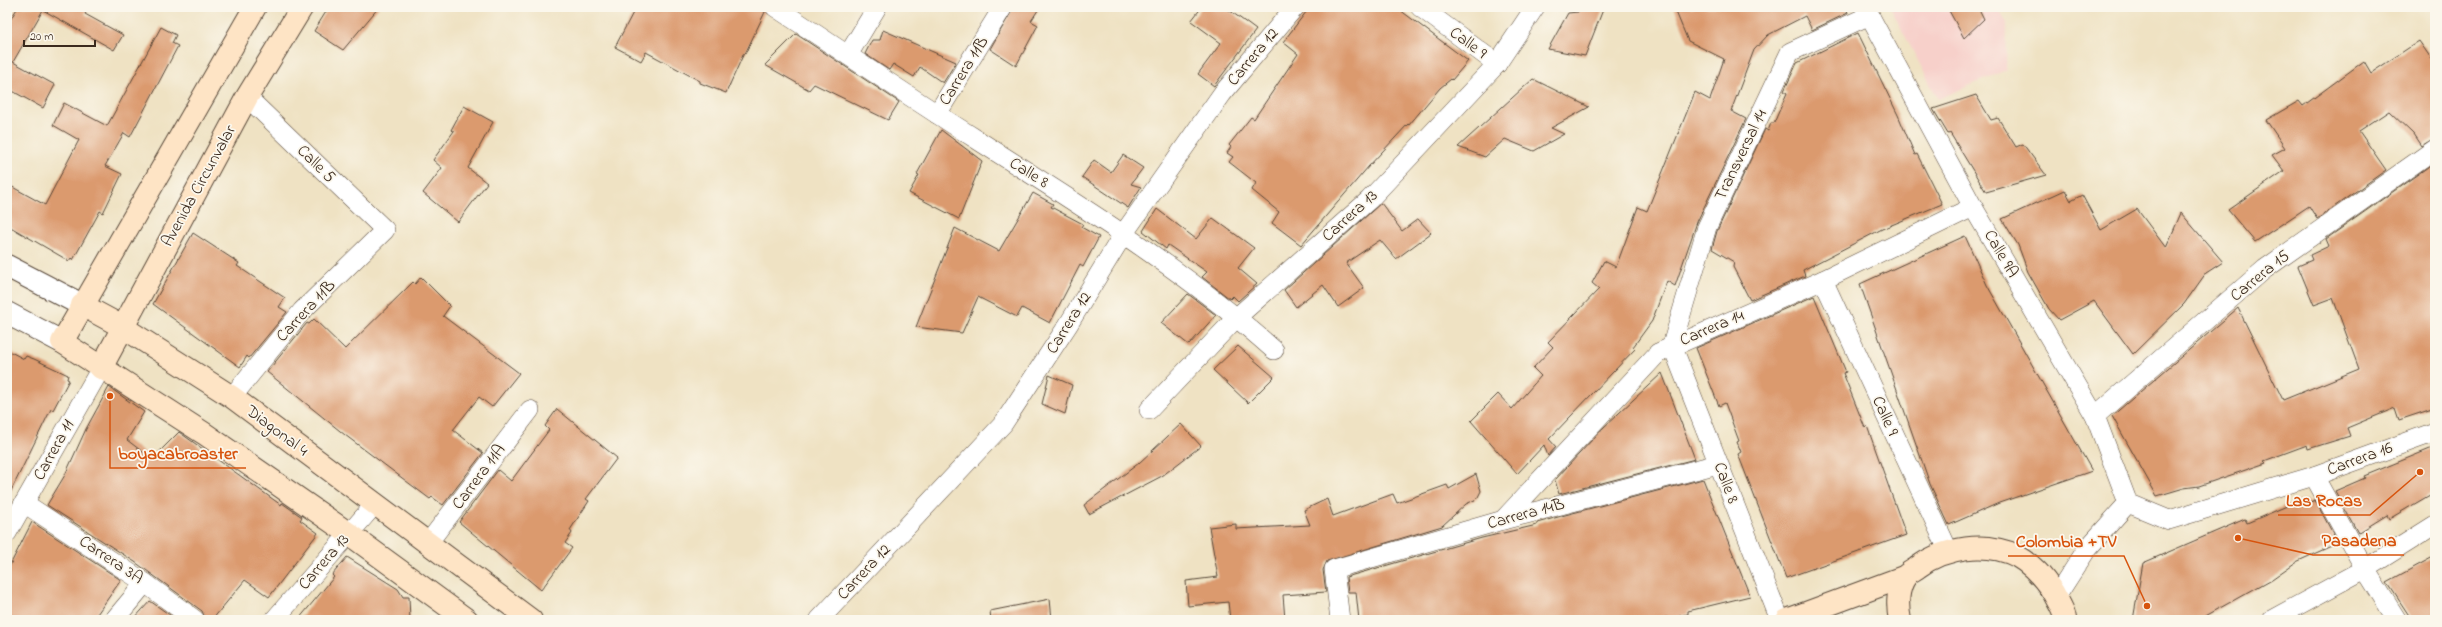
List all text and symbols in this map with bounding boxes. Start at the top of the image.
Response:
street label: Calle 9 [1444,21,1492,65]
scale bar [24,22,95,48]
street label: Carrera 12 [1221,22,1285,92]
text: 20 m [30,28,53,46]
street label: Carrera 11B [933,31,995,111]
street label: Transversal 14 [1708,105,1774,205]
street label: Avenida Circunvalar [155,120,243,251]
street label: Calle 5 [291,139,341,189]
street label: Calle 8 [1004,151,1054,195]
street label: Carrera 13 [1316,184,1384,248]
street label: Calle 9A [1977,225,2025,283]
street label: Carrera 15 [2225,244,2295,308]
street label: Carrera 11B [270,274,342,348]
street label: Carrera 12 [1040,287,1098,359]
street label: Carrera 14 [1676,303,1748,353]
street label: Calle 9 [1865,392,1905,440]
street label: Diagonal 4 [238,398,314,465]
street label: Carrera 11 [27,414,81,485]
street label: Carrera 16 [2324,435,2397,482]
callout: boyacabroaster [110,438,246,468]
street label: Carrera 11A [446,439,512,515]
text: boyacabroaster [118,442,238,469]
street label: Calle 8 [1707,459,1745,507]
callout: Las Rocas [2278,485,2370,515]
text: Las Rocas [2286,489,2362,515]
street label: Carrera 14B [1484,492,1568,536]
callout: Pasadena [2313,525,2404,555]
callout: Colombia +TV [2008,526,2124,556]
street label: Carrera 13 [292,528,356,596]
street label: Carrera 3A [74,529,148,591]
text: Pasadena [2322,529,2397,555]
text: Colombia +TV [2016,530,2117,556]
street label: Carrera 12 [831,538,897,606]

